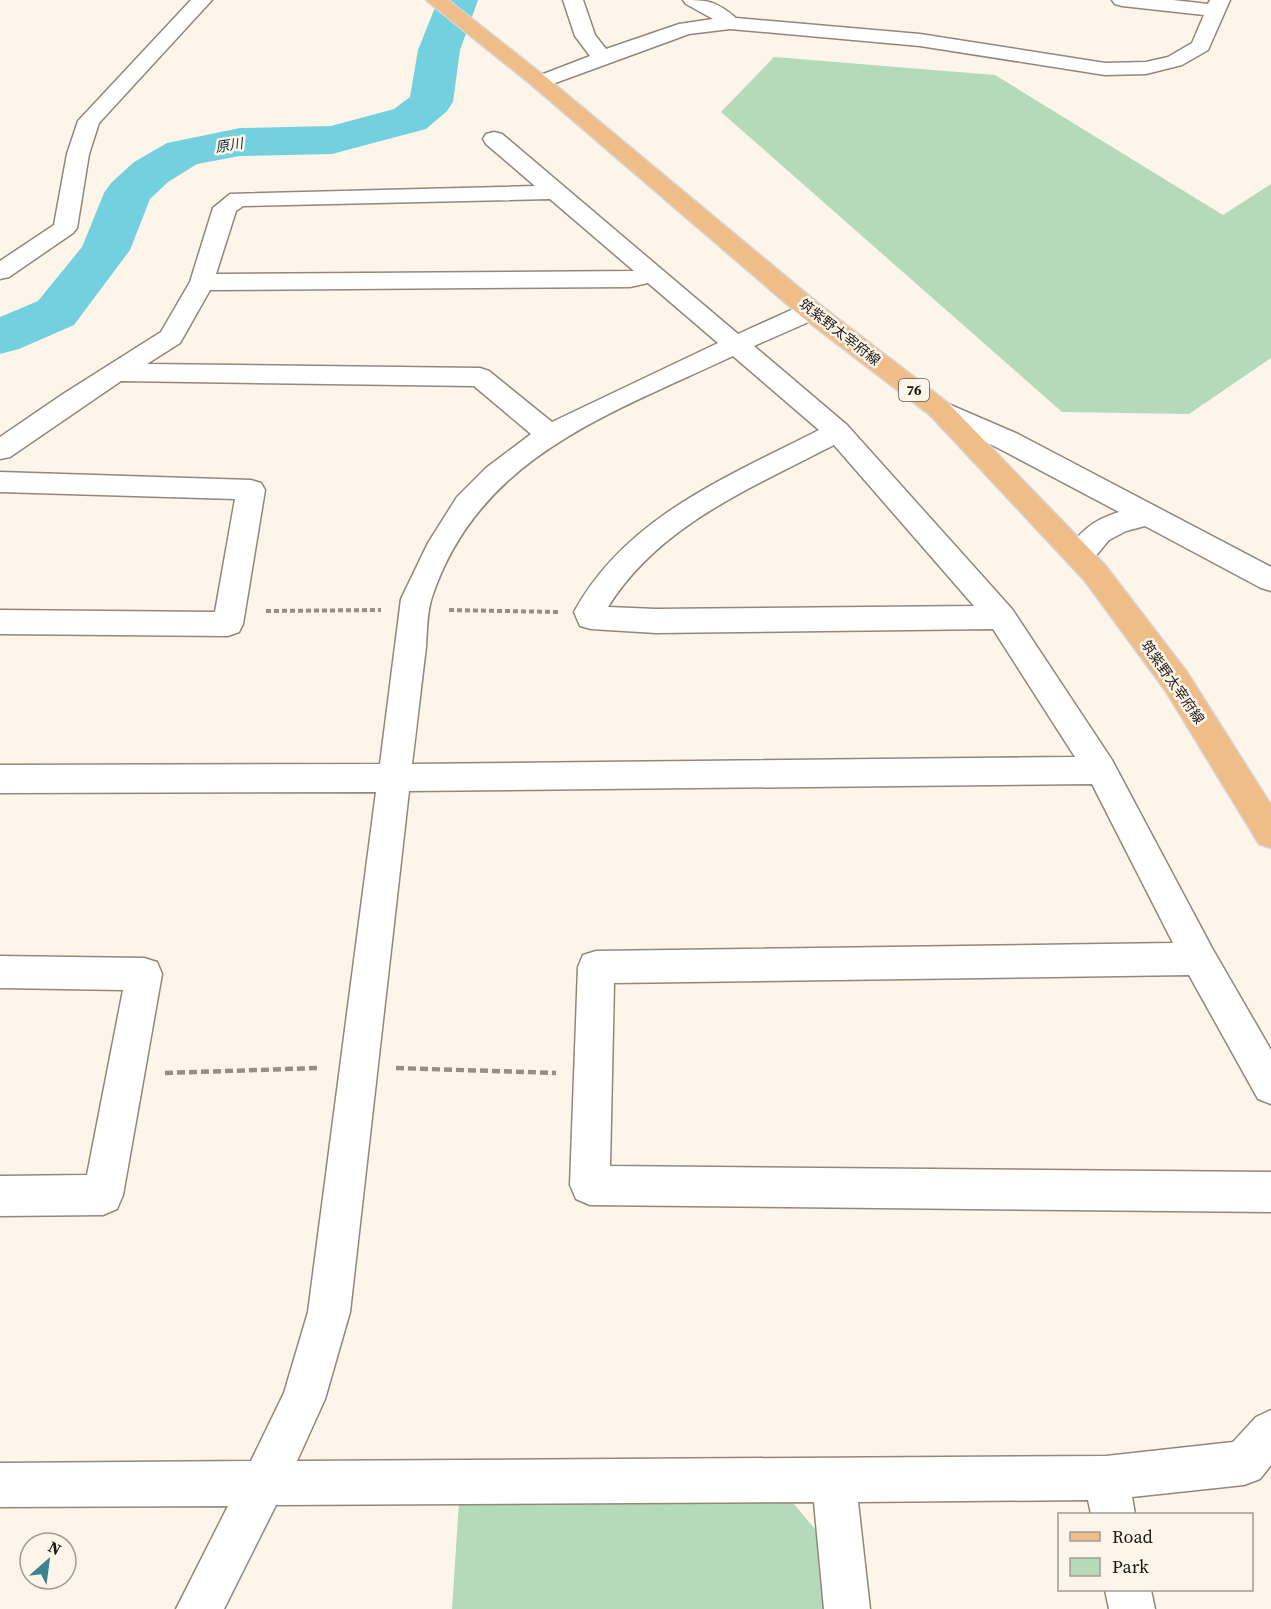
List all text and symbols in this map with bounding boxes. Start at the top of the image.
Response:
water label: 原川 [214,133,246,157]
street label: 筑紫野太宰府線 [795,294,885,370]
road number: 76 [899,379,929,401]
street label: 筑紫野太宰府線 [1137,636,1209,728]
legend [1058,1513,1253,1591]
text: Road [1112,1524,1153,1549]
north arrow [18,1531,78,1591]
text: N [45,1535,66,1560]
text: Park [1112,1554,1149,1579]

